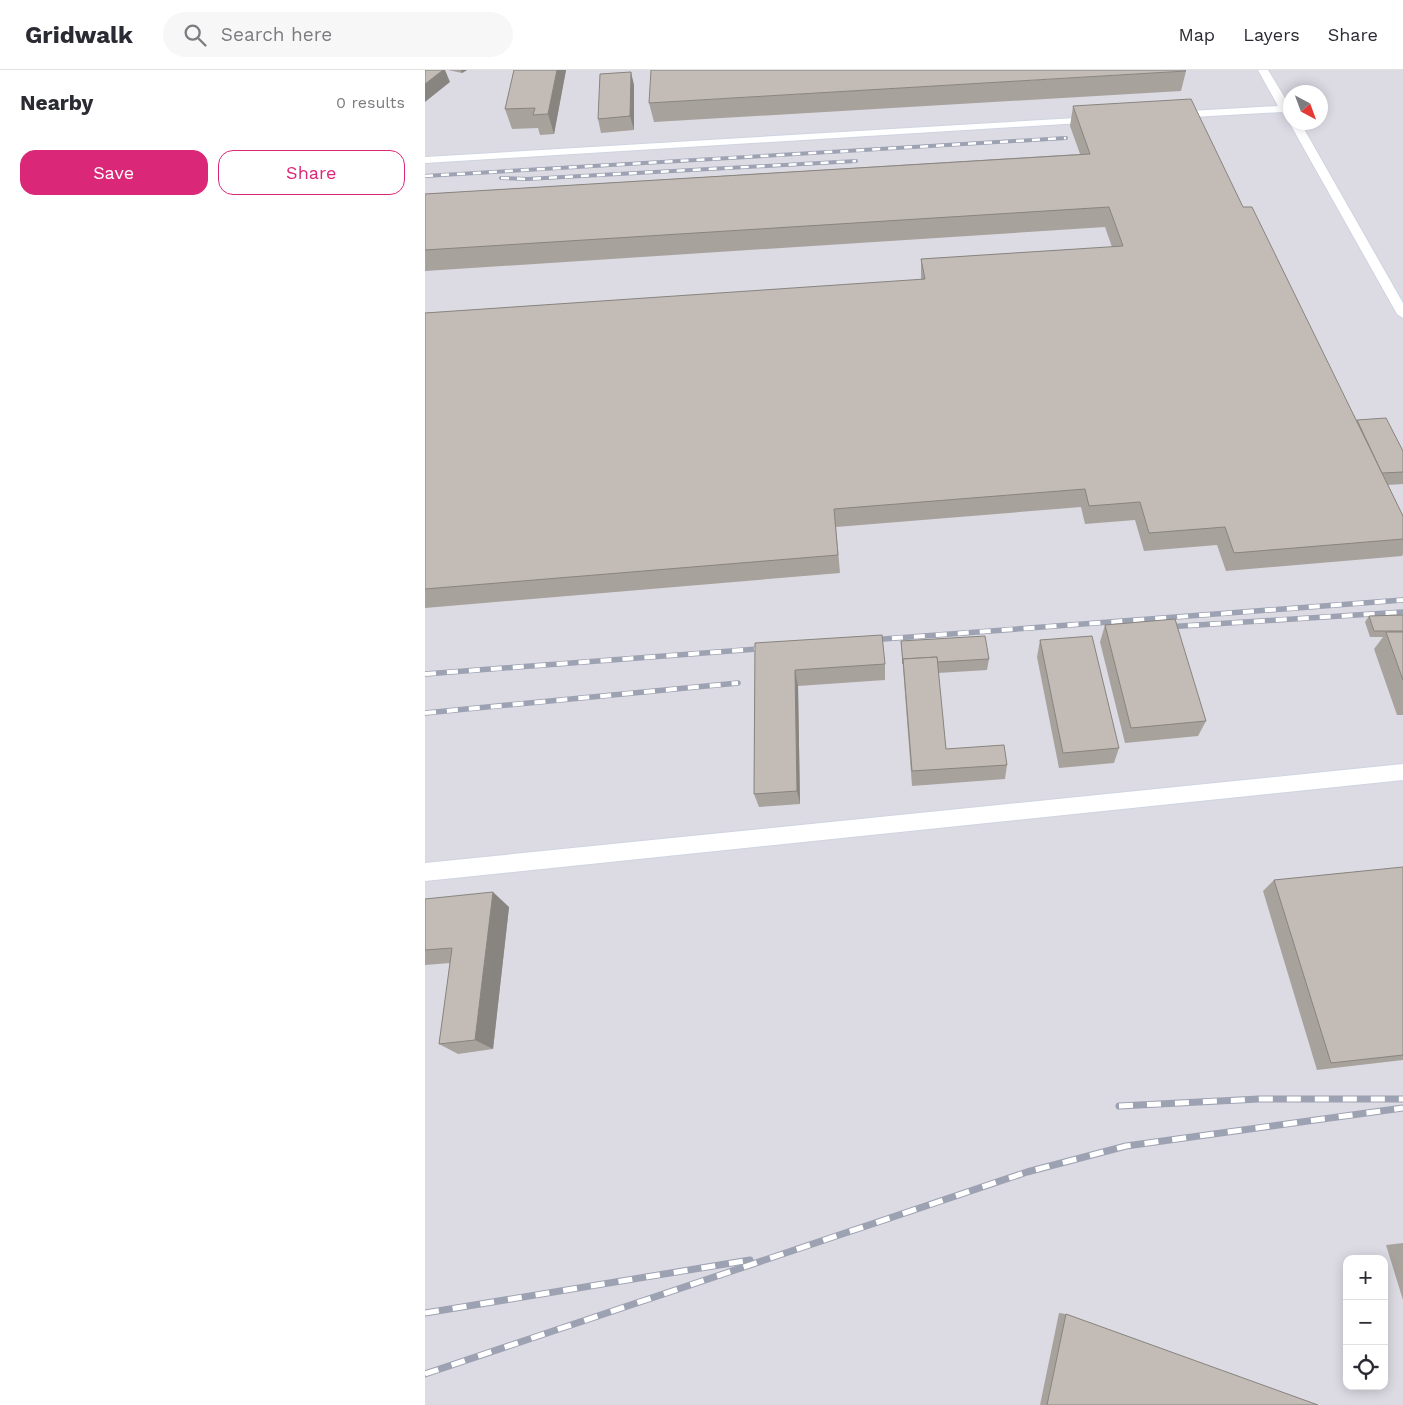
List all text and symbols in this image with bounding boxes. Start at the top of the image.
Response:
search box [163,12,513,57]
text: Gridwalk [25,21,133,49]
icon: search [181,21,209,49]
text: Search here [221,23,332,46]
text: Map [1178,24,1215,45]
text: Layers [1243,24,1300,45]
text: Share [1328,24,1378,45]
north arrow [1283,85,1328,130]
text: Nearby [20,90,93,115]
text: 0 results [336,93,405,112]
button: Save [20,150,208,195]
button: Share [218,150,405,195]
map controls [1343,1255,1388,1390]
button: + [1343,1255,1388,1300]
button: − [1343,1300,1388,1345]
button: locate [1343,1345,1388,1390]

